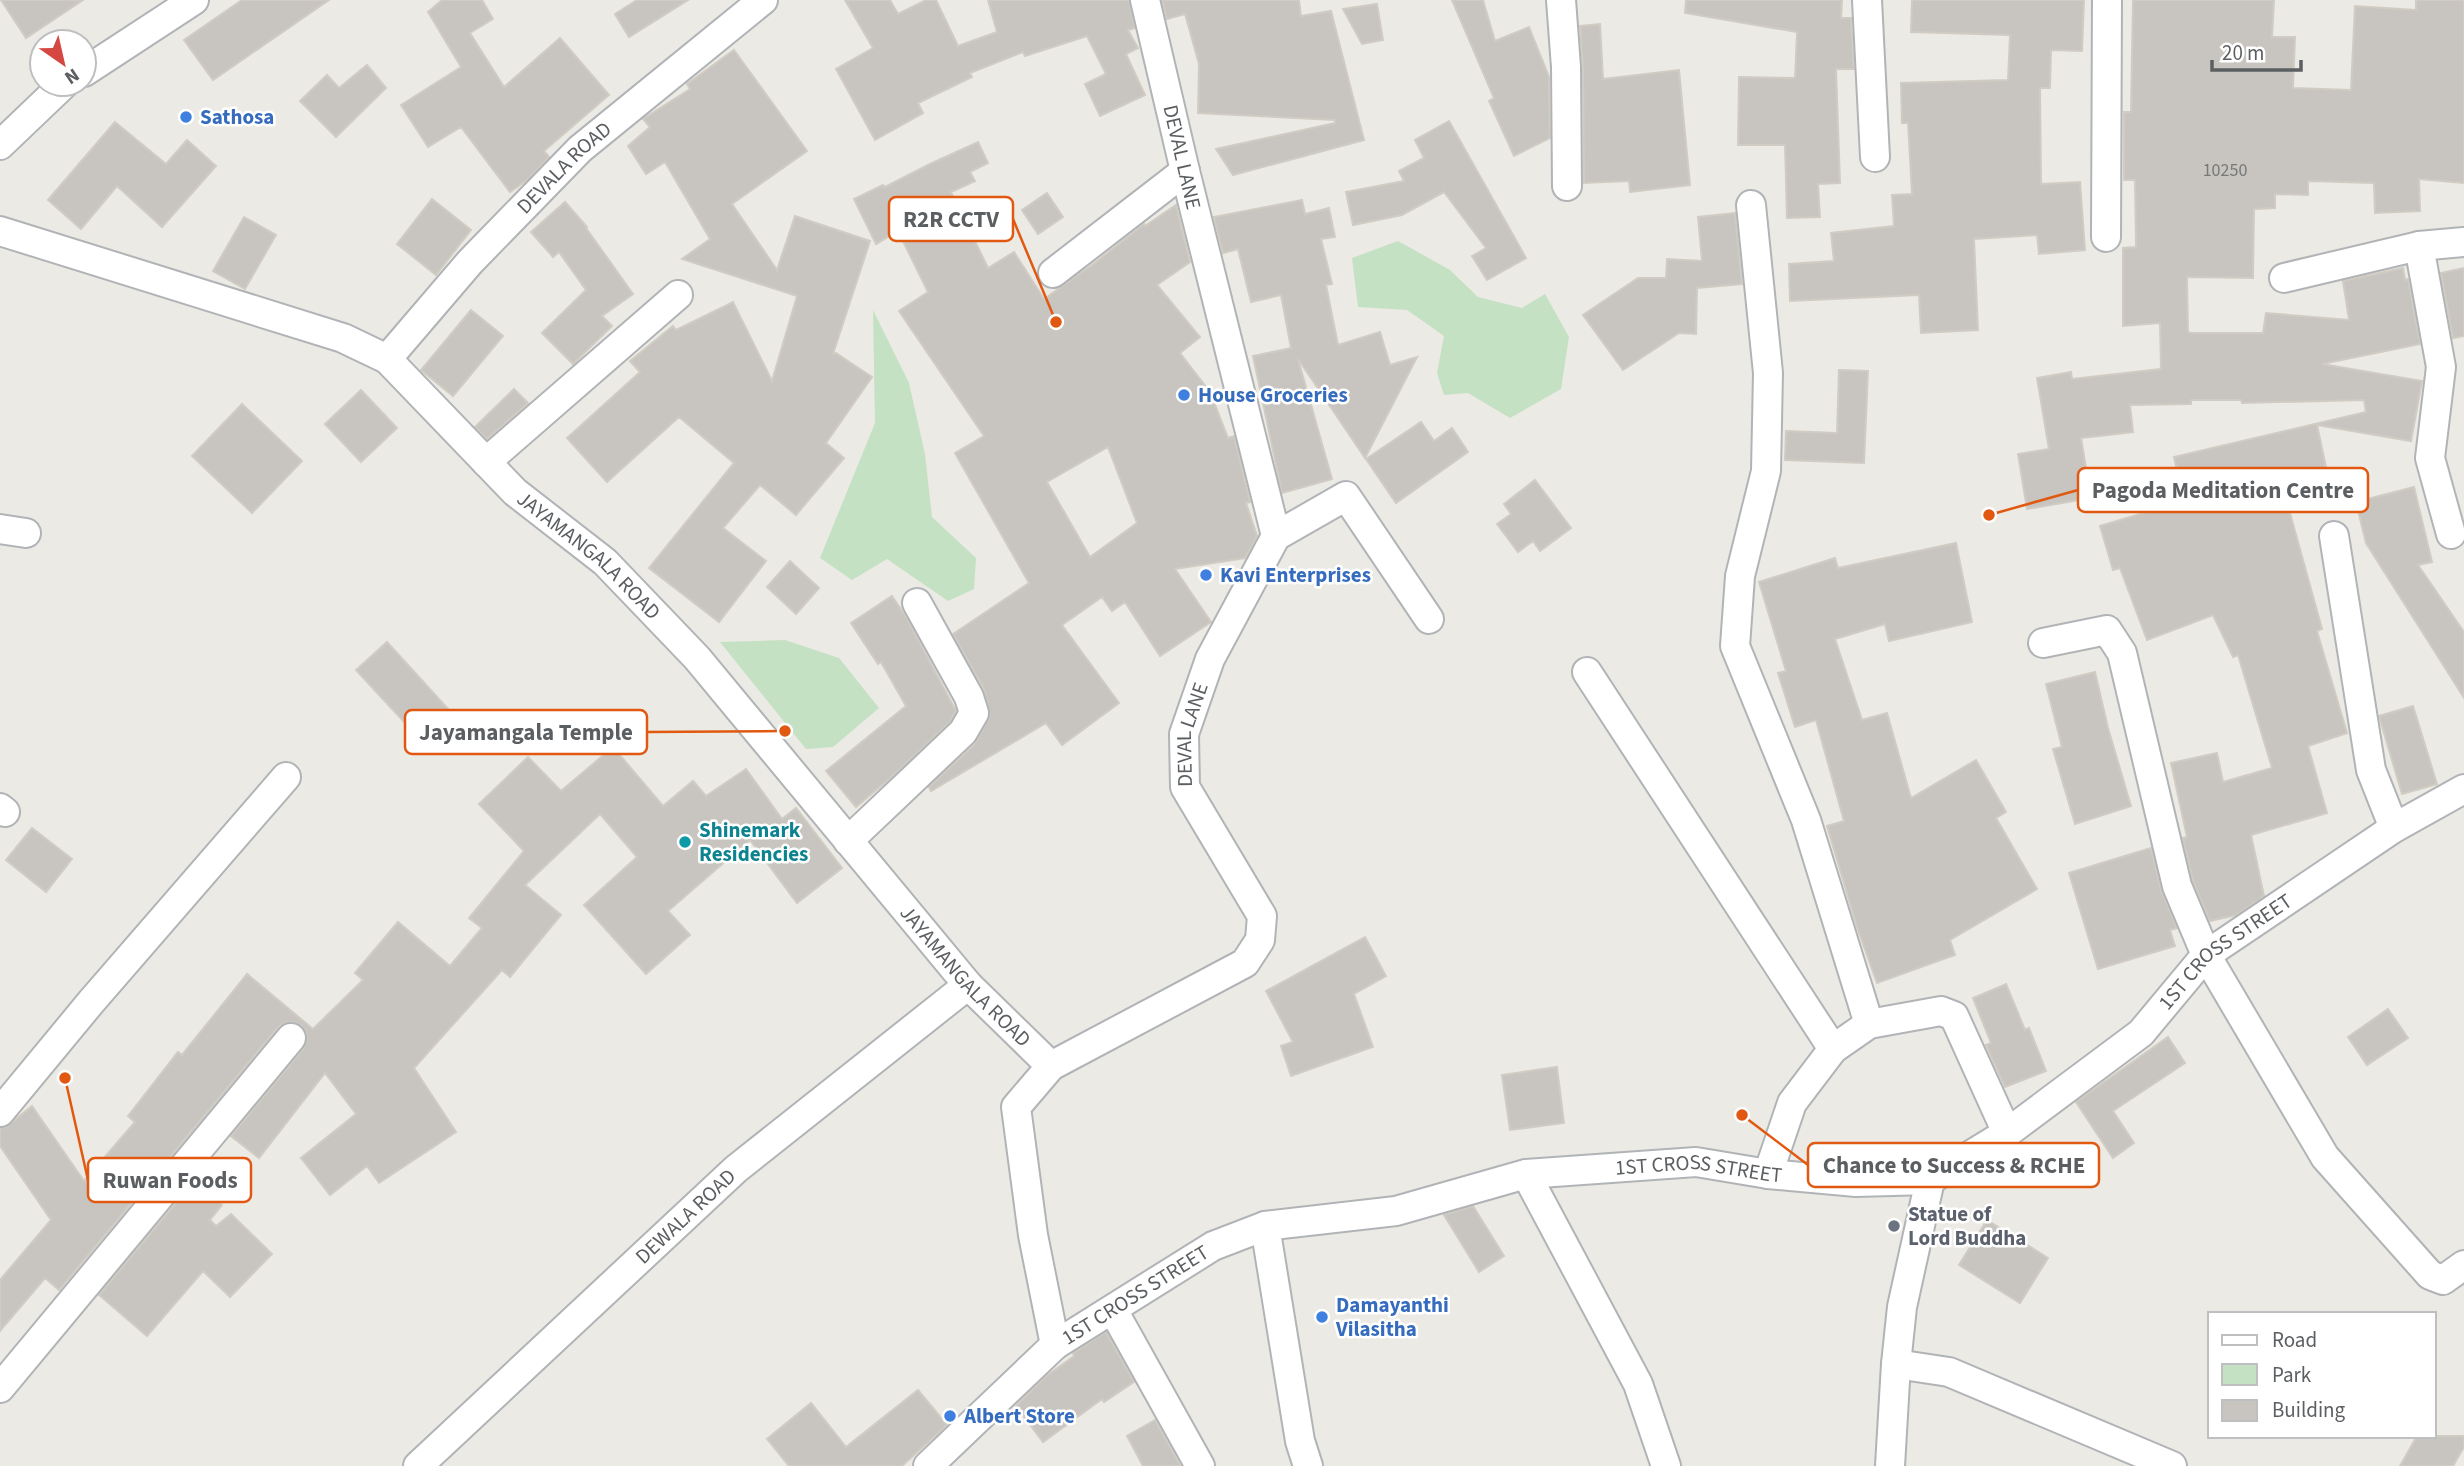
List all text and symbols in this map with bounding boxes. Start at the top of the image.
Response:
north arrow [28,28,98,98]
scale bar [2212,28,2301,72]
text: 20 m [2222,38,2264,68]
text: N [59,61,84,91]
place label: Sathosa [200,102,274,132]
street label: DEVAL LANE [1155,102,1209,212]
marker: Sathosa [178,109,194,125]
street label: DEVALA ROAD [510,114,618,221]
house number: 10250 [2203,158,2247,183]
callout: R2R CCTV [889,197,1013,241]
text: R2R CCTV [903,203,999,236]
place label: House Groceries [1198,380,1348,410]
marker: House Groceries [1176,387,1192,403]
callout: Pagoda Meditation Centre [2078,468,2368,512]
text: Pagoda Meditation Centre [2092,474,2354,507]
street label: JAYAMANGALA ROAD [510,484,668,626]
place label: Kavi Enterprises [1220,560,1371,590]
marker: Kavi Enterprises [1198,567,1214,583]
street label: DEVAL LANE [1169,678,1216,787]
callout: Jayamangala Temple [405,710,647,754]
text: Jayamangala Temple [419,716,633,749]
place label: Shinemark Residencies [699,815,808,869]
marker: Shinemark Residencies [677,834,693,850]
street label: 1ST CROSS STREET [2151,886,2298,1016]
street label: JAYAMANGALA ROAD [893,899,1038,1054]
callout: Chance to Success & RCHE [1808,1143,2099,1187]
street label: 1ST CROSS STREET [1614,1147,1783,1190]
text: Chance to Success & RCHE [1823,1149,2085,1182]
callout: Ruwan Foods [88,1158,251,1202]
street label: DEWALA ROAD [629,1162,742,1271]
text: Ruwan Foods [102,1164,238,1197]
place label: Statue of Lord Buddha [1908,1199,2026,1253]
marker: Statue of Lord Buddha [1886,1218,1902,1234]
street label: 1ST CROSS STREET [1056,1237,1214,1352]
place label: Damayanthi Vilasitha [1335,1290,1449,1344]
marker: Damayanthi Vilasitha [1314,1309,1330,1325]
legend [2208,1312,2436,1438]
text: Road [2272,1325,2317,1355]
text: Park [2272,1360,2312,1390]
text: Building [2272,1395,2346,1425]
place label: Albert Store [963,1401,1075,1431]
marker: Albert Store [942,1408,958,1424]

